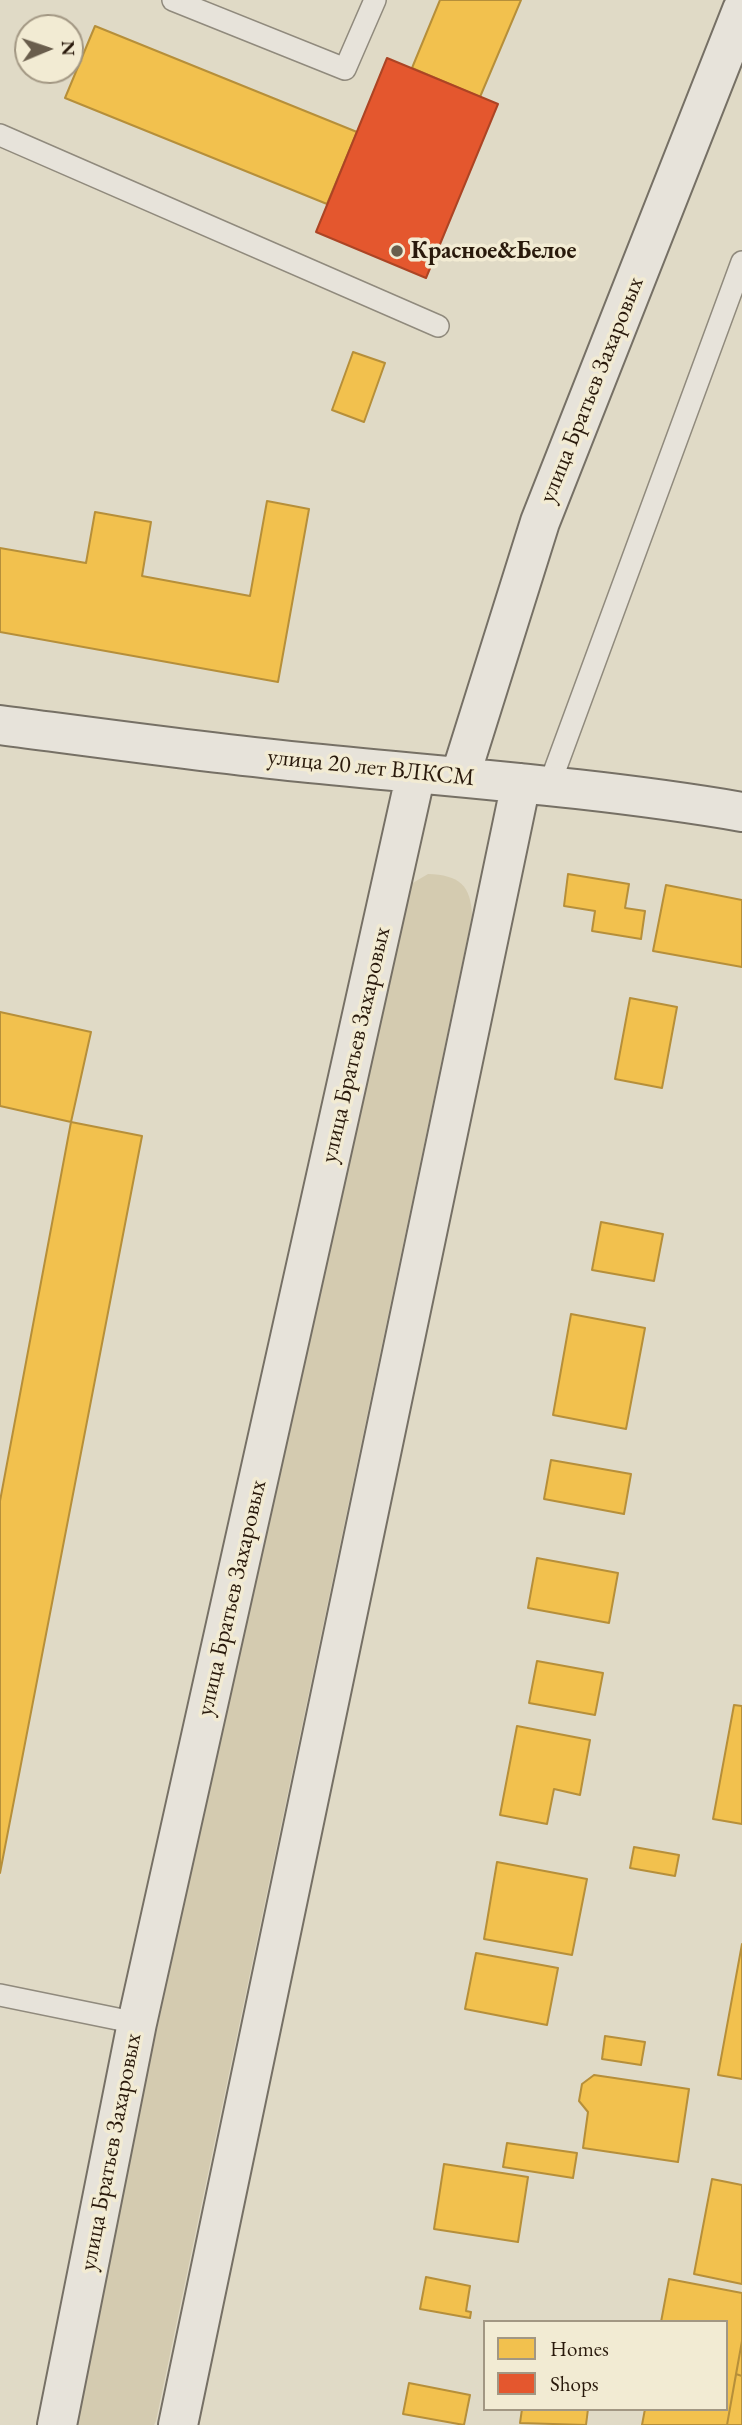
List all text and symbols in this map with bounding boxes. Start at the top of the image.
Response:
north arrow [14,14,84,84]
text: N [56,40,81,56]
place label: Красное&Белое [411,237,576,265]
marker: Красное&Белое [389,243,405,259]
street label: улица Братьев Захаровых [533,273,651,507]
street label: улица 20 лет ВЛКСМ [266,743,476,793]
street label: улица Братьев Захаровых [315,924,397,1166]
street label: улица Братьев Захаровых [191,1477,273,1719]
street label: улица Братьев Захаровых [74,2031,148,2273]
legend [483,2320,728,2411]
text: Homes [550,2335,609,2362]
text: Shops [550,2370,599,2397]

